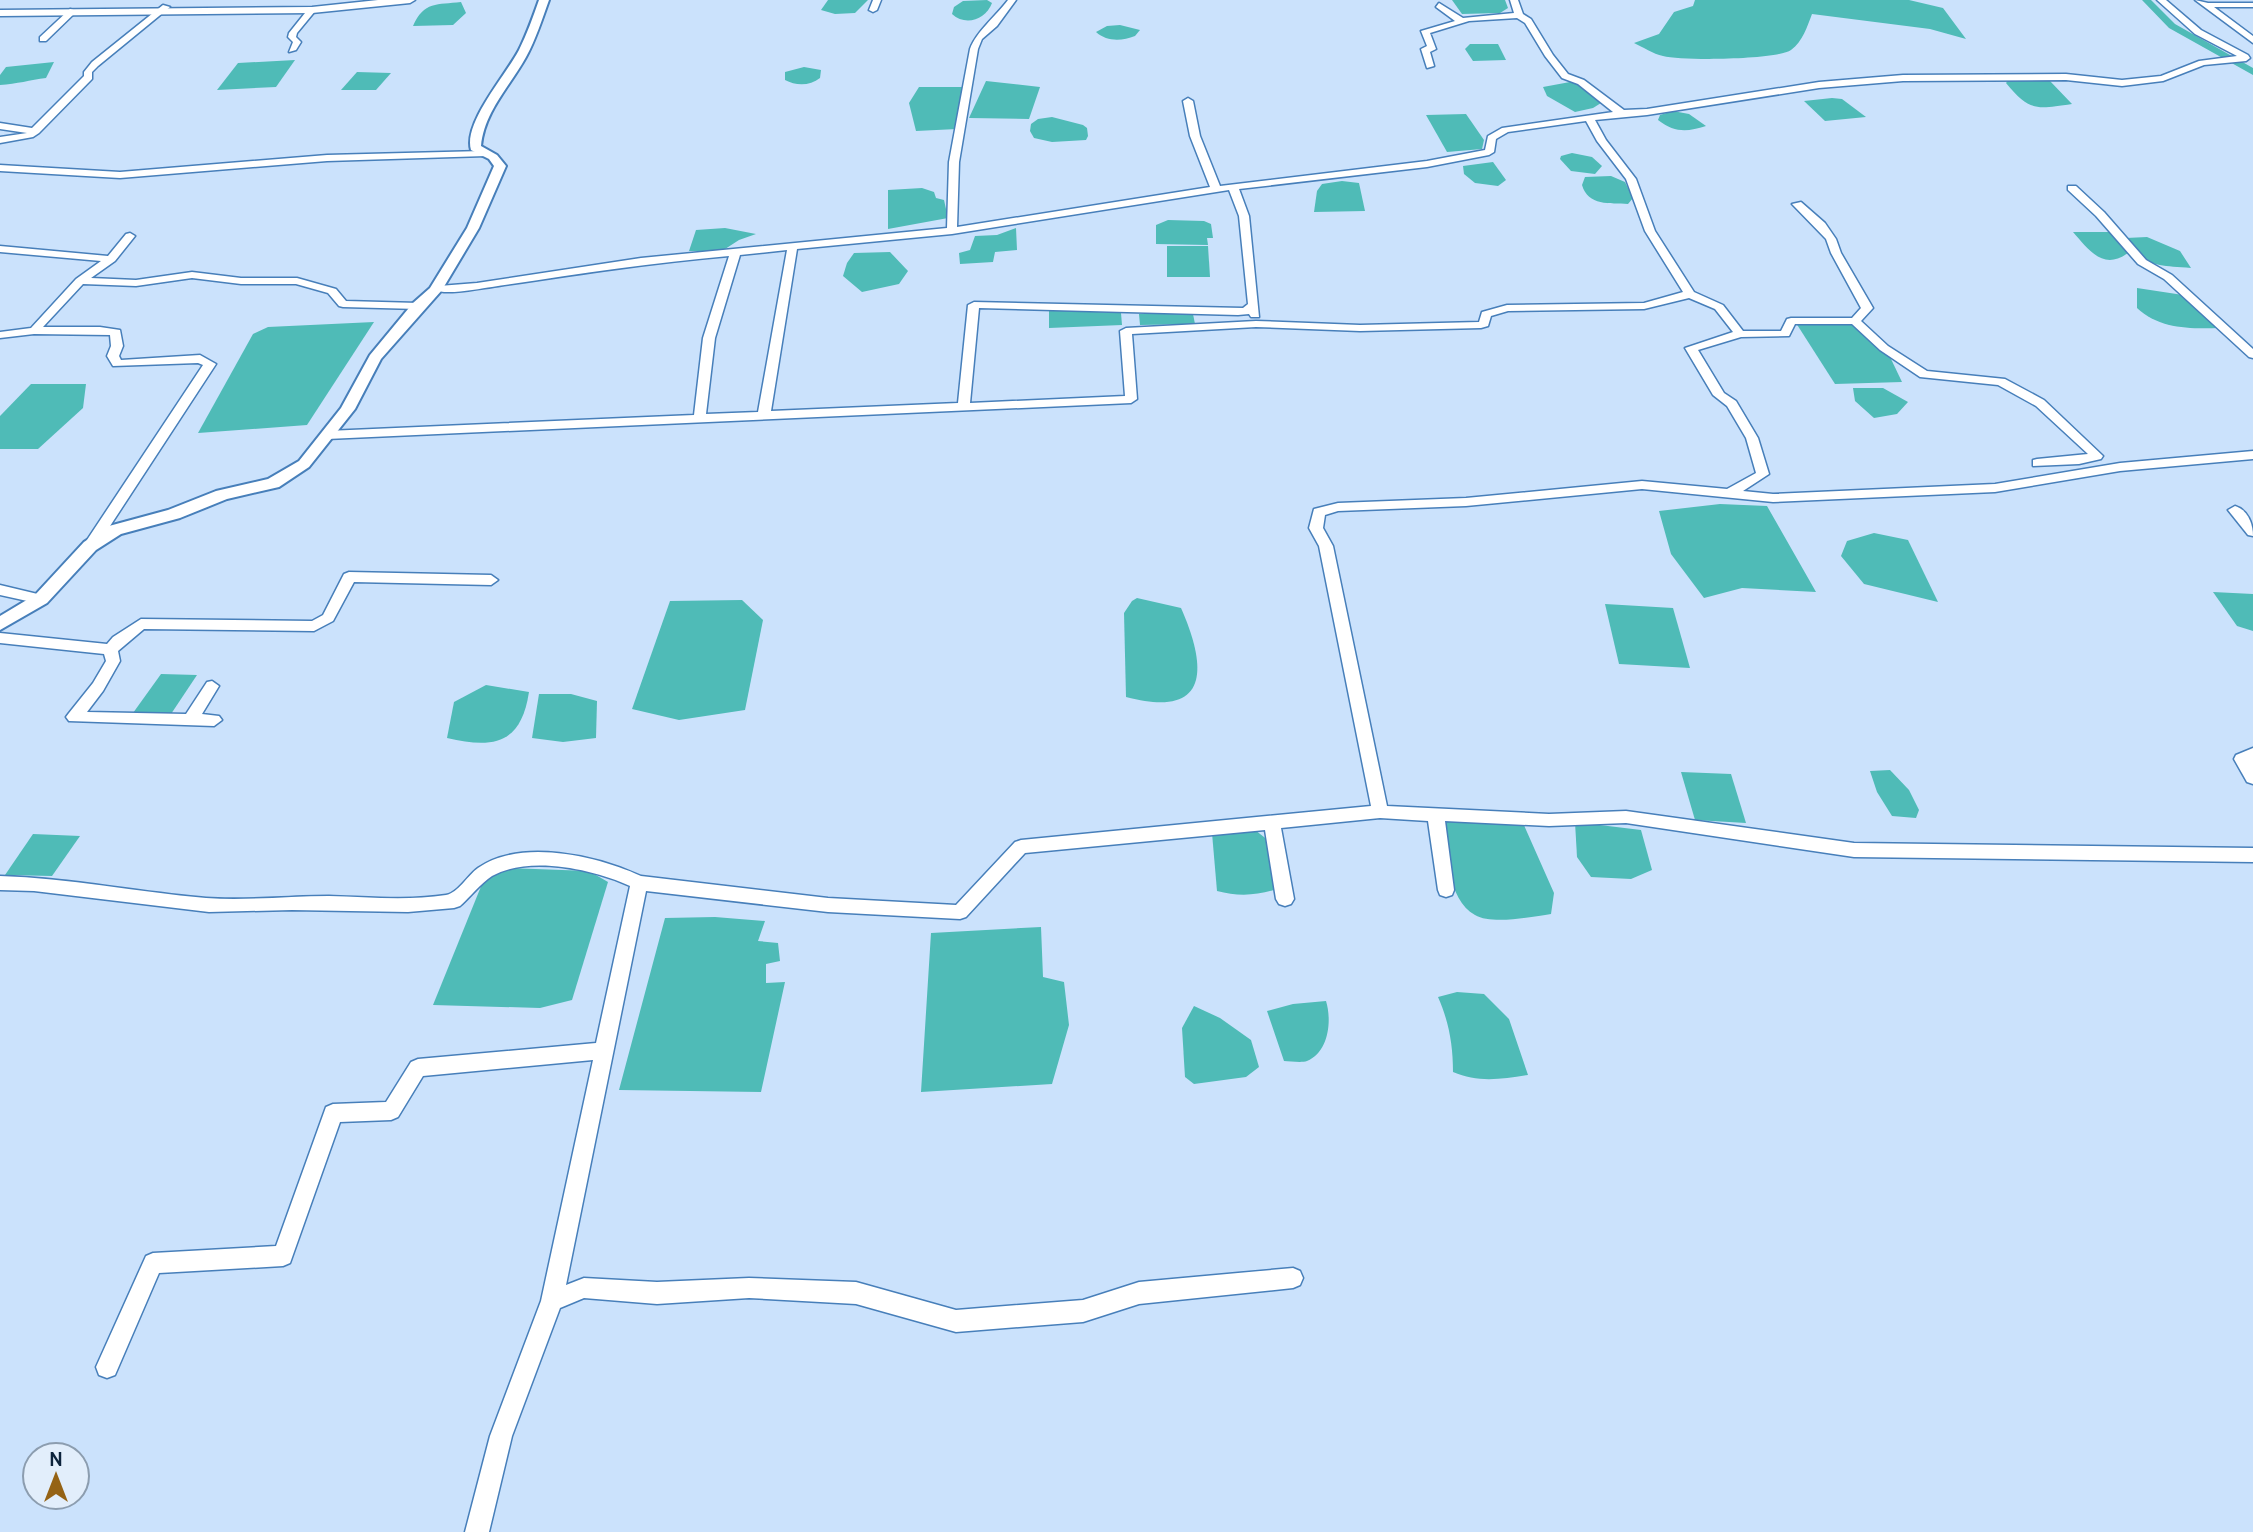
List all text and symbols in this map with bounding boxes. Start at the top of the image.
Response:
north arrow [21,1441,91,1511]
text: N [49,1448,63,1471]

